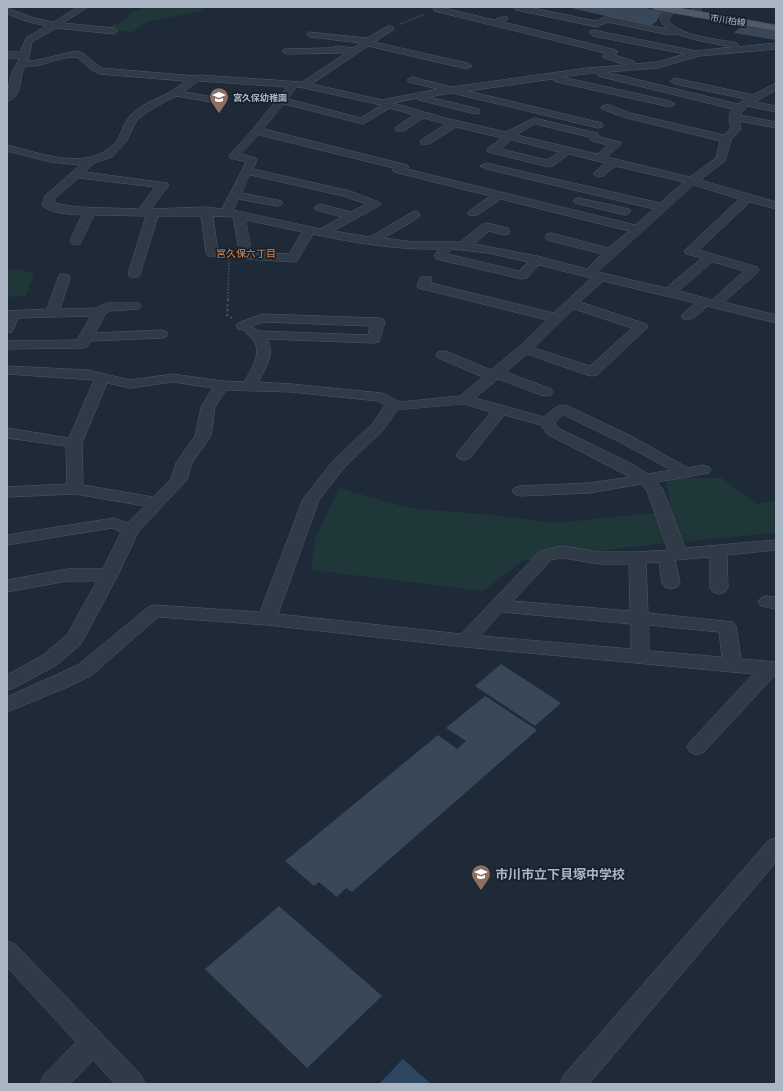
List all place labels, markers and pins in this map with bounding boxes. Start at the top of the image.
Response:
school or university icon: 宮久保幼稚園 [208,86,230,114]
place label: 宮久保幼稚園 [233,92,287,103]
school or university icon: 市川市立下貝塚中学校 [470,863,492,891]
place label: 市川市立下貝塚中学校 [495,866,625,882]

